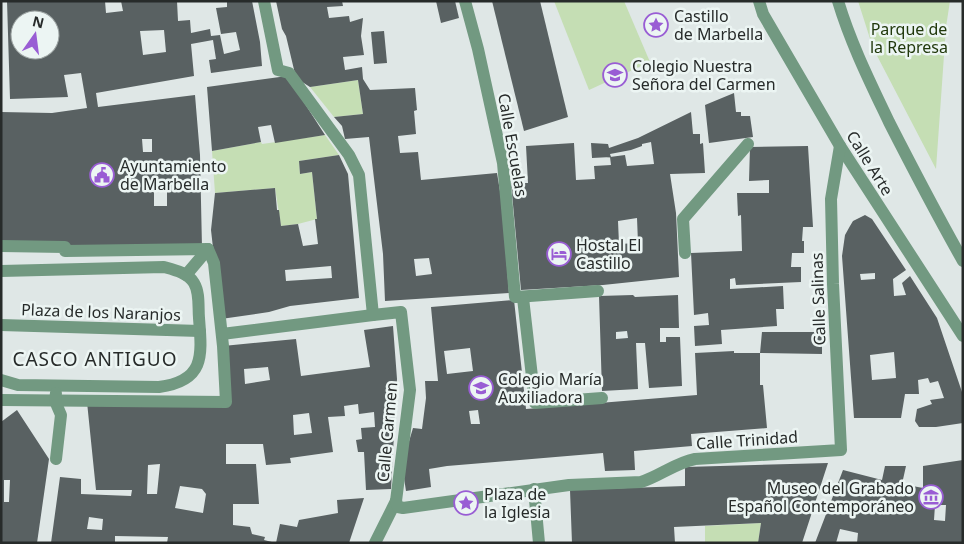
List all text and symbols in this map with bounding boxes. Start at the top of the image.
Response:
place label: Castillo de Marbella [674,5,763,45]
north arrow [10,10,60,60]
text: N [30,11,46,32]
place icon: Castillo de Marbella [643,12,669,38]
park label: Parque de la Represa [870,18,948,58]
place label: Colegio Nuestra Señora del Carmen [632,55,776,95]
school or university icon: Colegio Nuestra Señora del Carmen [602,62,628,88]
street label: Calle Escuelas [493,92,533,198]
street label: Calle Arte [842,127,898,199]
place label: Ayuntamiento de Marbella [120,155,226,195]
public building icon: Ayuntamiento de Marbella [89,162,115,188]
place label: Hostal El Castillo [576,234,641,274]
hotel icon: Hostal El Castillo [546,241,572,267]
street label: Calle Salinas [805,252,831,346]
street label: Plaza de los Naranjos [21,298,181,326]
district label: CASCO ANTIGUO [12,346,178,372]
place label: Colegio María Auxiliadora [498,368,602,408]
school or university icon: Colegio María Auxiliadora [468,375,494,401]
street label: Calle Carmen [372,381,402,483]
street label: Calle Trinidad [695,425,799,455]
place label: Museo del Grabado Español Contemporáneo [728,477,914,517]
place label: Plaza de la Iglesia [484,483,550,523]
museum icon: Museo del Grabado Español Contemporáneo [918,484,944,510]
place icon: Plaza de la Iglesia [453,490,479,516]

